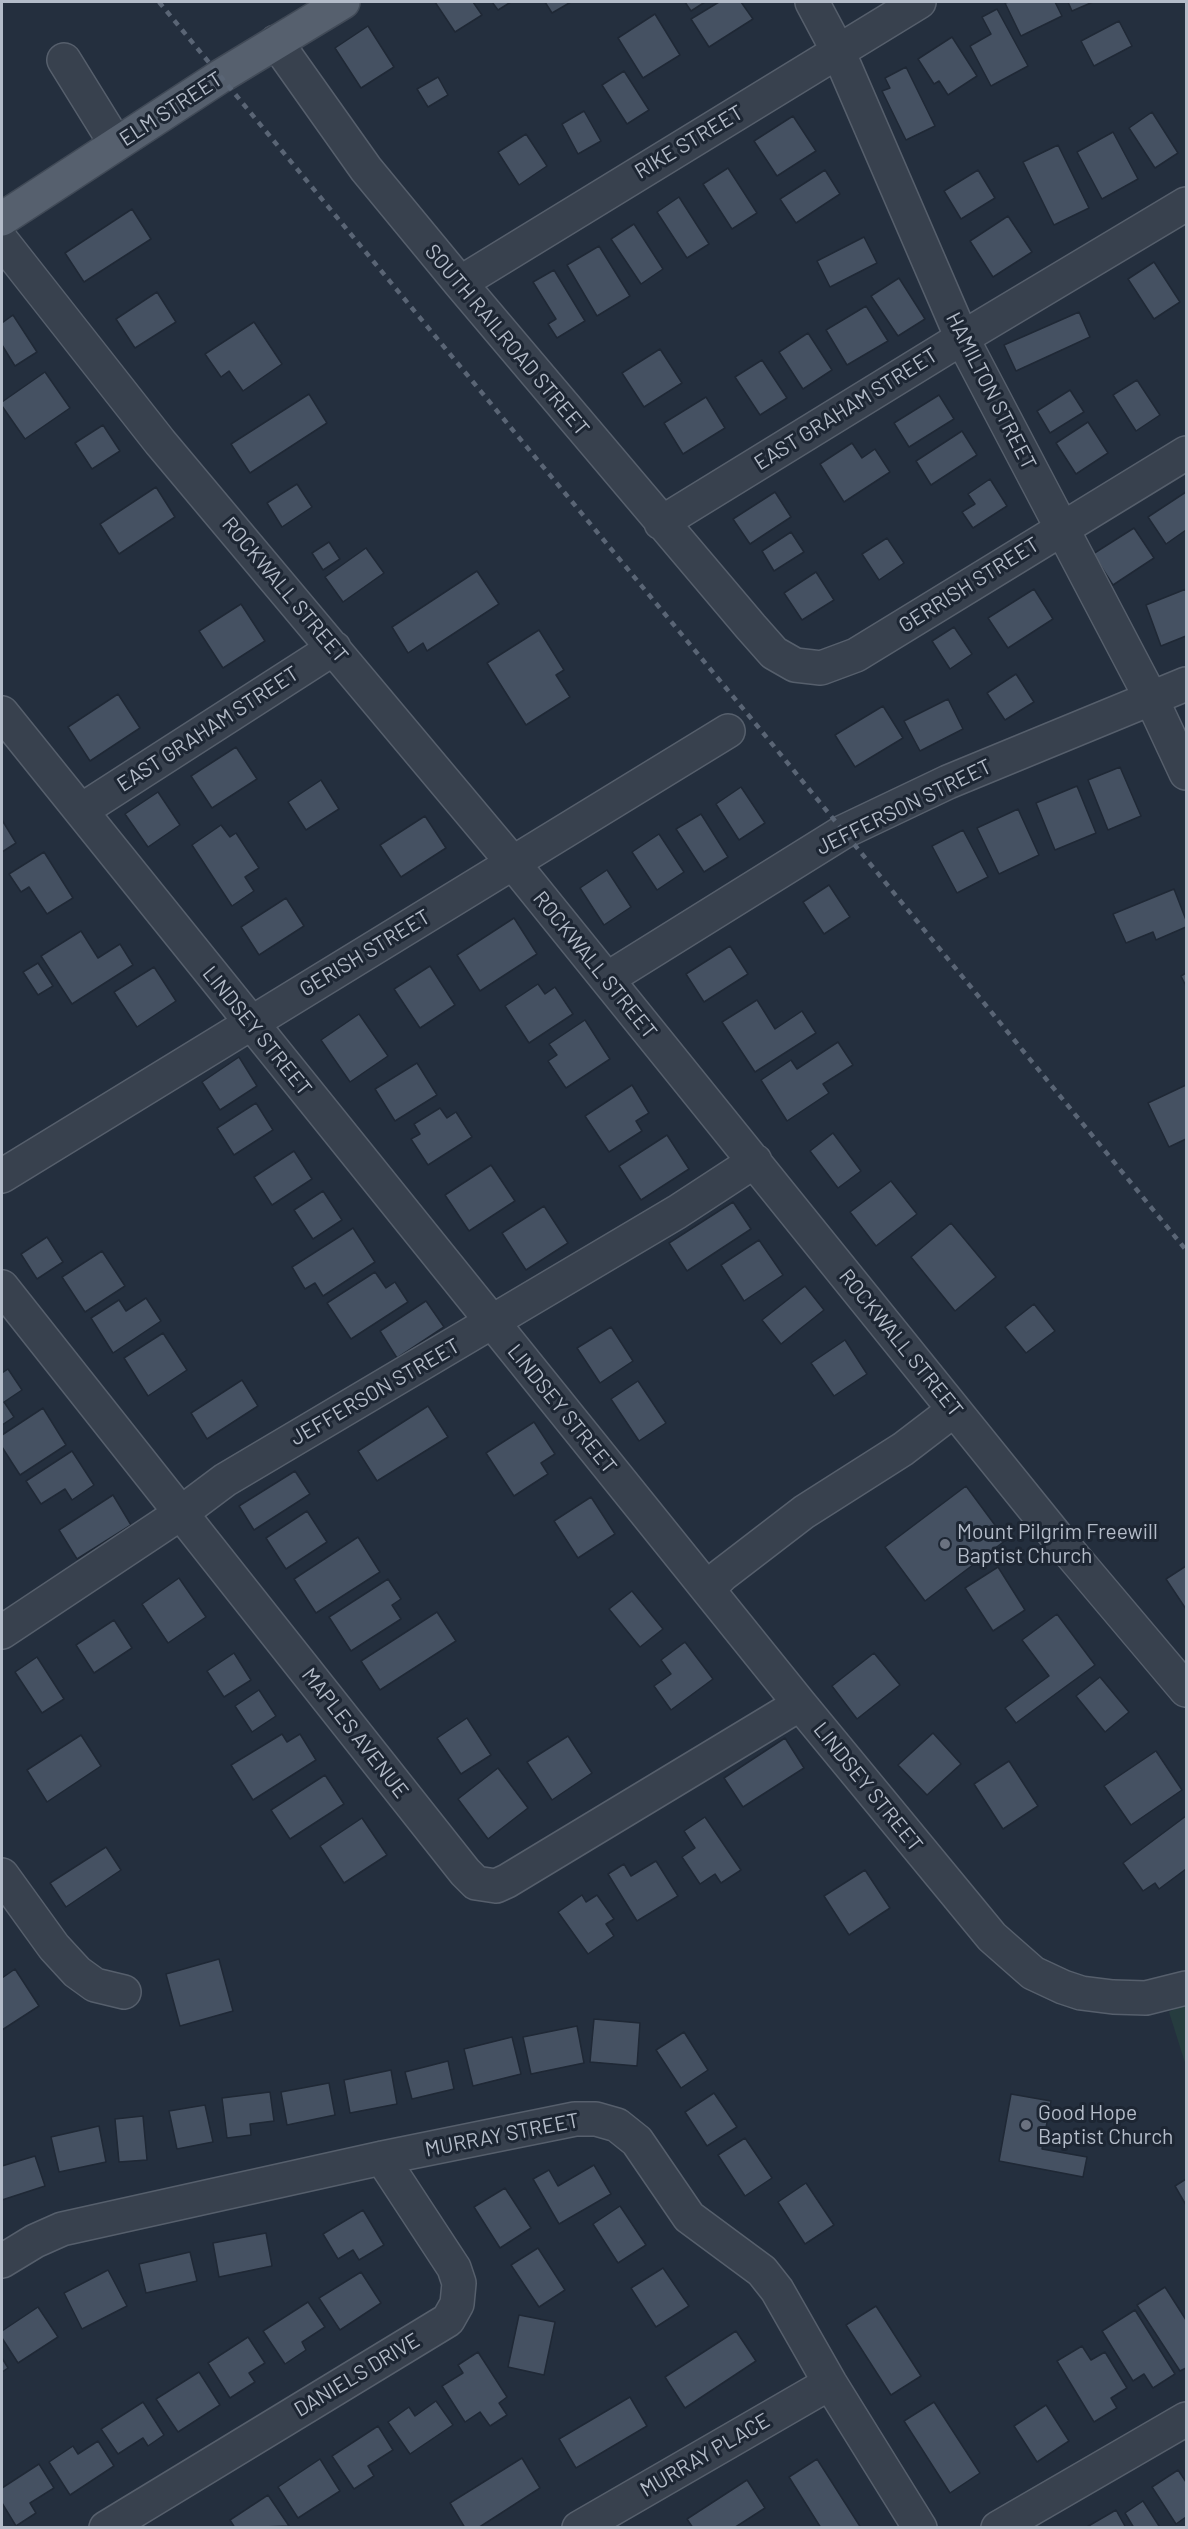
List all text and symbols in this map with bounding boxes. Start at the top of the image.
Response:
street label: ELM STREET [115,66,227,152]
street label: RIKE STREET [630,100,748,184]
street label: SOUTH RAILROAD STREET [419,239,595,441]
street label: HAMILTON STREET [940,308,1042,474]
street label: EAST GRAHAM STREET [750,342,942,476]
street label: ROCKWALL STREET [217,512,353,668]
street label: GERRISH STREET [894,532,1044,638]
street label: EAST GRAHAM STREET [112,661,304,797]
street label: JEFFERSON STREET [812,754,996,860]
street label: ROCKWALL STREET [528,886,662,1044]
street label: GERISH STREET [295,904,435,1002]
street label: LINDSEY STREET [197,961,317,1101]
street label: ROCKWALL STREET [834,1264,968,1422]
street label: JEFFERSON STREET [286,1333,464,1451]
street label: LINDSEY STREET [502,1339,622,1479]
place label: Mount Pilgrim Freewill Baptist Church [957,1519,1158,1569]
marker: Mount Pilgrim Freewill Baptist Church [938,1537,952,1551]
street label: MAPLES AVENUE [296,1663,414,1803]
street label: LINDSEY STREET [808,1717,928,1857]
place label: Good Hope Baptist Church [1038,2100,1173,2150]
street label: MURRAY STREET [423,2108,581,2162]
marker: Good Hope Baptist Church [1019,2118,1033,2132]
street label: DANIELS DRIVE [290,2328,424,2422]
street label: MURRAY PLACE [636,2408,774,2502]

